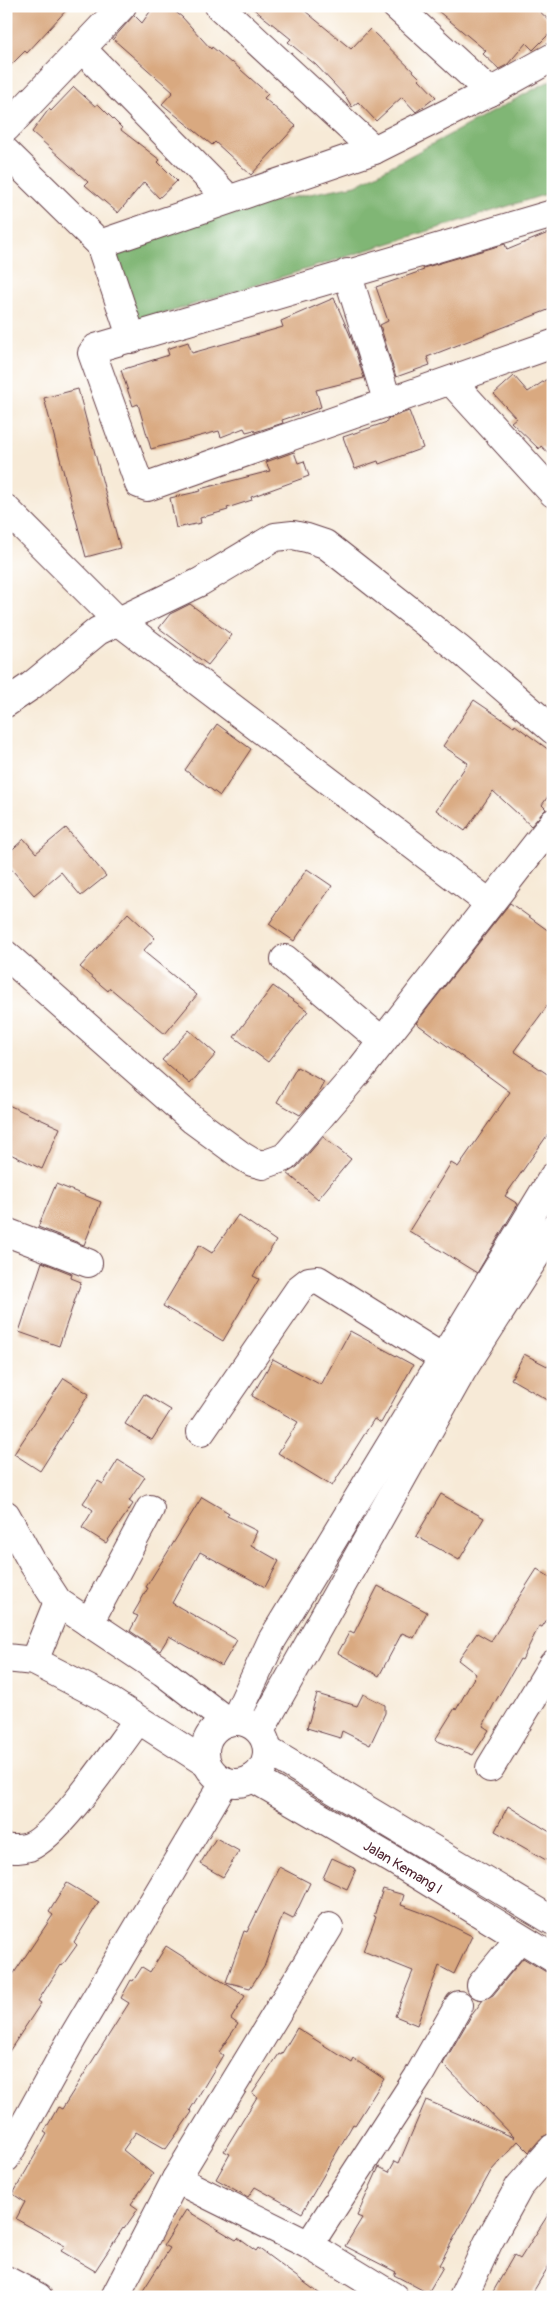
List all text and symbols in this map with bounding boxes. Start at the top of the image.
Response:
street label: Jalan Kemang I [360,1837,445,1898]

